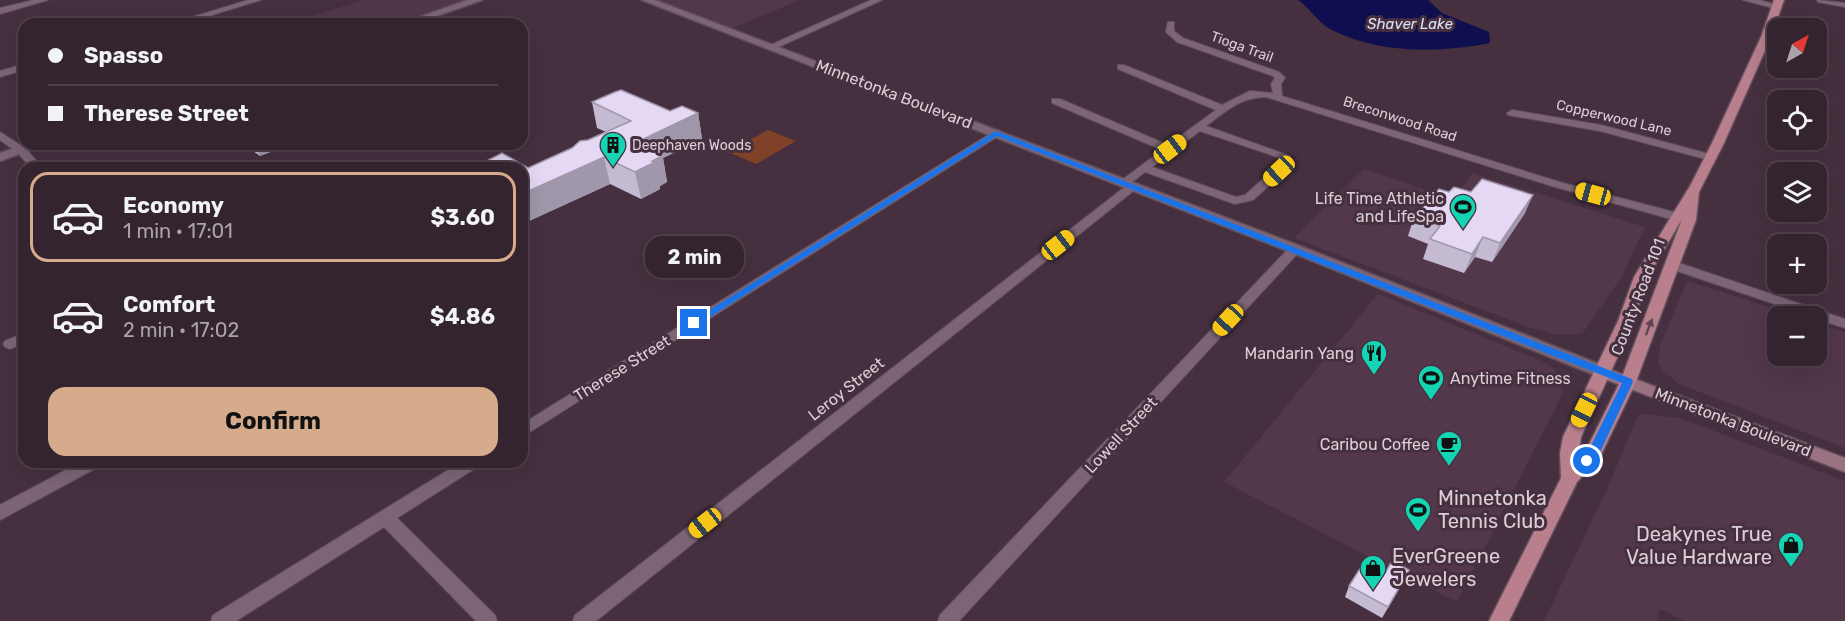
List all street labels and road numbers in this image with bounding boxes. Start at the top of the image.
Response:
street label: Tioga Trail [1208,28,1276,66]
street label: Minnetonka Boulevard [813,55,975,133]
street label: Breconwood Road [1341,93,1459,145]
street label: Copperwood Lane [1555,96,1674,140]
street label: County Road 101 [1607,236,1669,358]
street label: Therese Street [570,331,674,405]
street label: Leroy Street [804,353,888,425]
street label: Minnetonka Boulevard [1652,383,1814,461]
street label: Lowell Street [1081,393,1161,477]

